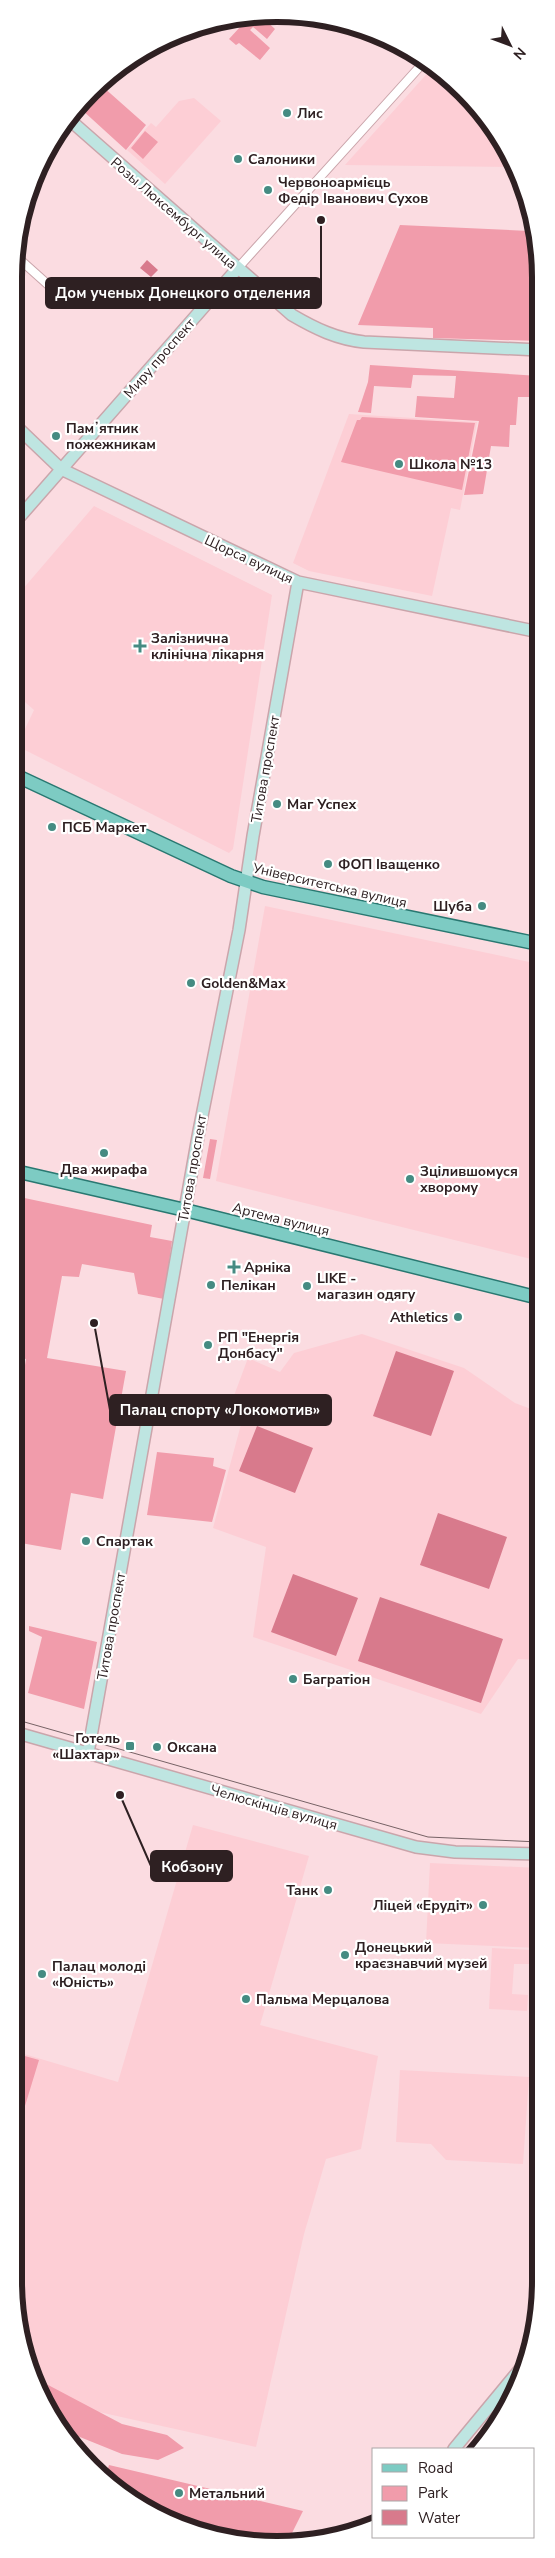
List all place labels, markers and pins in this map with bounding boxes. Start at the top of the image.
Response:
place label: Лис [297,104,323,123]
marker: Лис [281,107,293,119]
place label: Салоники [248,150,315,169]
marker: Салоники [232,153,244,165]
place label: Червоноармієць Федір Іванович Сухов [278,173,428,208]
marker: Червоноармієць Федір Іванович Сухов [262,184,274,196]
callout: Дом ученых Донецкого отделения [46,278,321,308]
place label: Памʼятник пожежникам [66,419,156,454]
marker: Памʼятник пожежникам [50,430,62,442]
place label: Школа №13 [409,455,492,474]
marker: Школа №13 [393,458,405,470]
place label: Залізнична клінічна лікарня [151,629,264,664]
marker: Залізнична клінічна лікарня [133,639,147,653]
place label: Маг Успех [287,795,356,814]
marker: Маг Успех [271,798,283,810]
place label: ПСБ Маркет [62,818,147,837]
marker: ПСБ Маркет [46,821,58,833]
place label: ФОП Іващенко [338,855,440,874]
marker: ФОП Іващенко [322,858,334,870]
place label: Шуба [433,897,472,916]
marker: Шуба [476,900,488,912]
place label: Golden&Max [201,974,286,993]
marker: Golden&Max [185,977,197,989]
marker: Два жирафа [98,1147,110,1159]
place label: Два жирафа [61,1160,147,1179]
place label: Зцілившомуся хворому [420,1162,518,1197]
marker: Зцілившомуся хворому [404,1173,416,1185]
place label: Арніка [244,1258,291,1277]
marker: Арніка [228,1261,240,1273]
place label: LIKE - магазин одягу [317,1269,416,1304]
place label: Пелікан [221,1276,276,1295]
marker: Пелікан [205,1279,217,1291]
marker: LIKE - магазин одягу [301,1280,313,1292]
place label: Athletics [390,1308,448,1327]
marker: Athletics [452,1311,464,1323]
place label: РП "Енергія Донбасу" [218,1328,299,1363]
marker: РП "Енергія Донбасу" [202,1339,214,1351]
callout: Палац спорту «Локомотив» [110,1395,331,1425]
place label: Спартак [96,1532,153,1551]
marker: Спартак [80,1535,92,1547]
place label: Багратіон [303,1670,370,1689]
marker: Багратіон [287,1673,299,1685]
place label: Готель «Шахтар» [52,1729,120,1764]
place label: Оксана [167,1738,217,1757]
marker: Готель «Шахтар» [124,1740,136,1752]
marker: Оксана [151,1741,163,1753]
callout: Кобзону [151,1851,232,1881]
place label: Танк [286,1881,318,1900]
marker: Танк [322,1884,334,1896]
place label: Ліцей «Ерудіт» [373,1896,473,1915]
marker: Ліцей «Ерудіт» [477,1899,489,1911]
place label: Донецький краєзнавчий музей [355,1938,487,1973]
marker: Донецький краєзнавчий музей [339,1949,351,1961]
place label: Палац молоді «Юність» [52,1957,146,1992]
marker: Палац молоді «Юність» [36,1968,48,1980]
place label: Пальма Мерцалова [256,1990,389,2009]
marker: Пальма Мерцалова [240,1993,252,2005]
place label: Метальний [189,2484,265,2503]
marker: Метальний [173,2487,185,2499]

